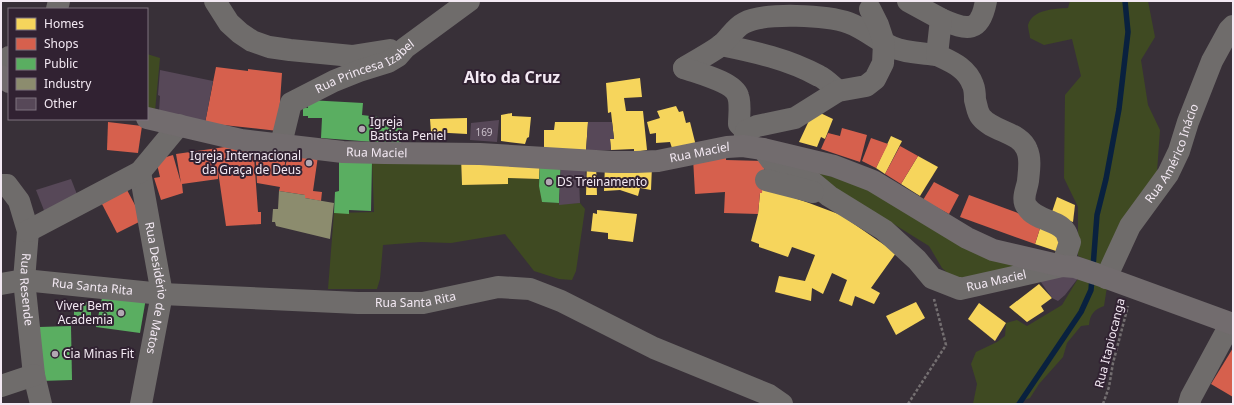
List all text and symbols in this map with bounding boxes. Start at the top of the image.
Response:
legend [8,8,148,120]
text: Homes [44,15,84,32]
text: Shops [44,35,79,52]
street label: Rua Princesa Izabel [312,35,417,97]
text: Public [44,55,78,72]
district label: Alto da Cruz [464,66,560,88]
text: Industry [44,75,92,92]
text: Other [44,95,77,112]
street label: Rua Américo Inácio [1141,101,1202,206]
place label: Igreja Batista Peniel [370,113,446,144]
marker: Igreja Batista Peniel [357,124,367,134]
house number: 169 [475,125,493,139]
street label: Rua Maciel [668,138,730,166]
street label: Rua Maciel [346,143,407,161]
place label: Igreja Internacional da Graça de Deus [190,147,301,178]
marker: Igreja Internacional da Graça de Deus [304,158,314,168]
place label: DS Treinamento [557,173,647,190]
marker: DS Treinamento [544,177,554,187]
street label: Rua Desidério de Matos [141,221,171,356]
street label: Rua Resende [16,252,38,327]
street label: Rua Maciel [965,265,1028,295]
street label: Rua Santa Rita [51,274,134,299]
street label: Rua Santa Rita [375,287,457,311]
street label: Rua Itapiocanga [1090,296,1129,389]
place label: Viver Bem Academia [56,297,113,328]
marker: Viver Bem Academia [116,308,126,318]
place label: Cia Minas Fit [63,345,135,362]
marker: Cia Minas Fit [50,349,60,359]

